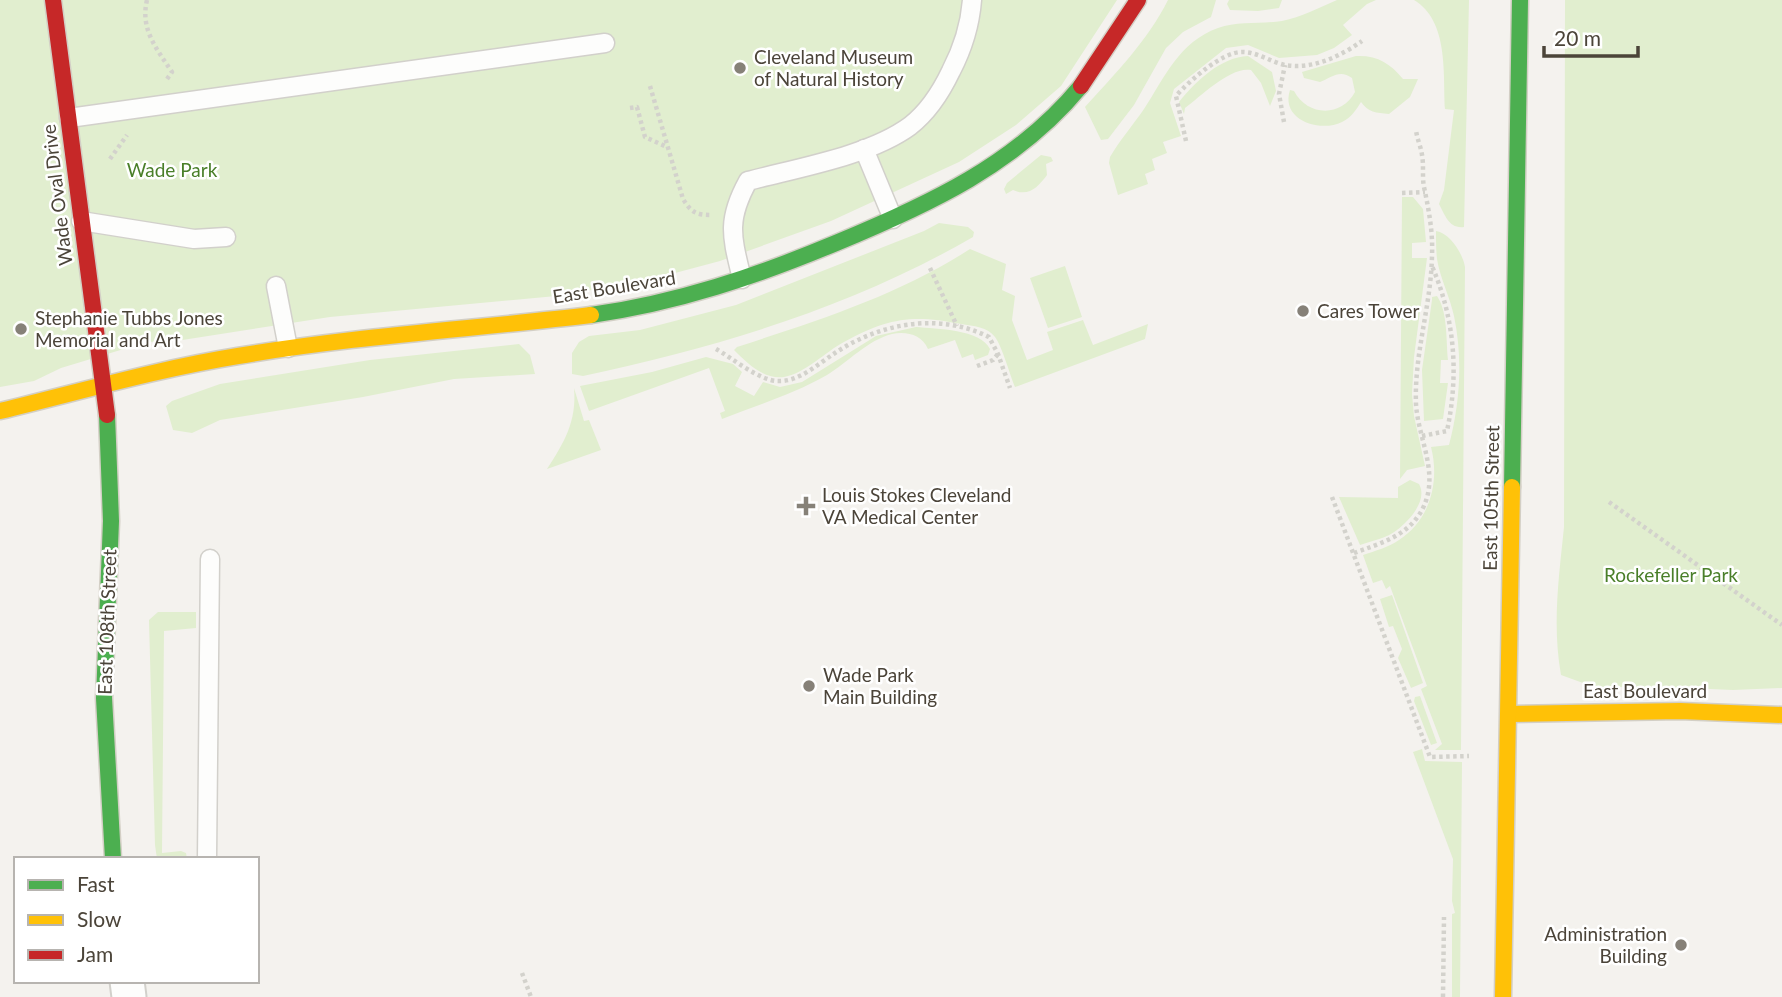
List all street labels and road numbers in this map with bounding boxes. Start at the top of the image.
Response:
street label: Wade Oval Drive [36,123,77,267]
street label: East Boulevard [551,265,677,308]
street label: East 105th Street [1478,425,1503,571]
street label: East 108th Street [92,549,121,695]
street label: East Boulevard [1583,679,1707,702]

